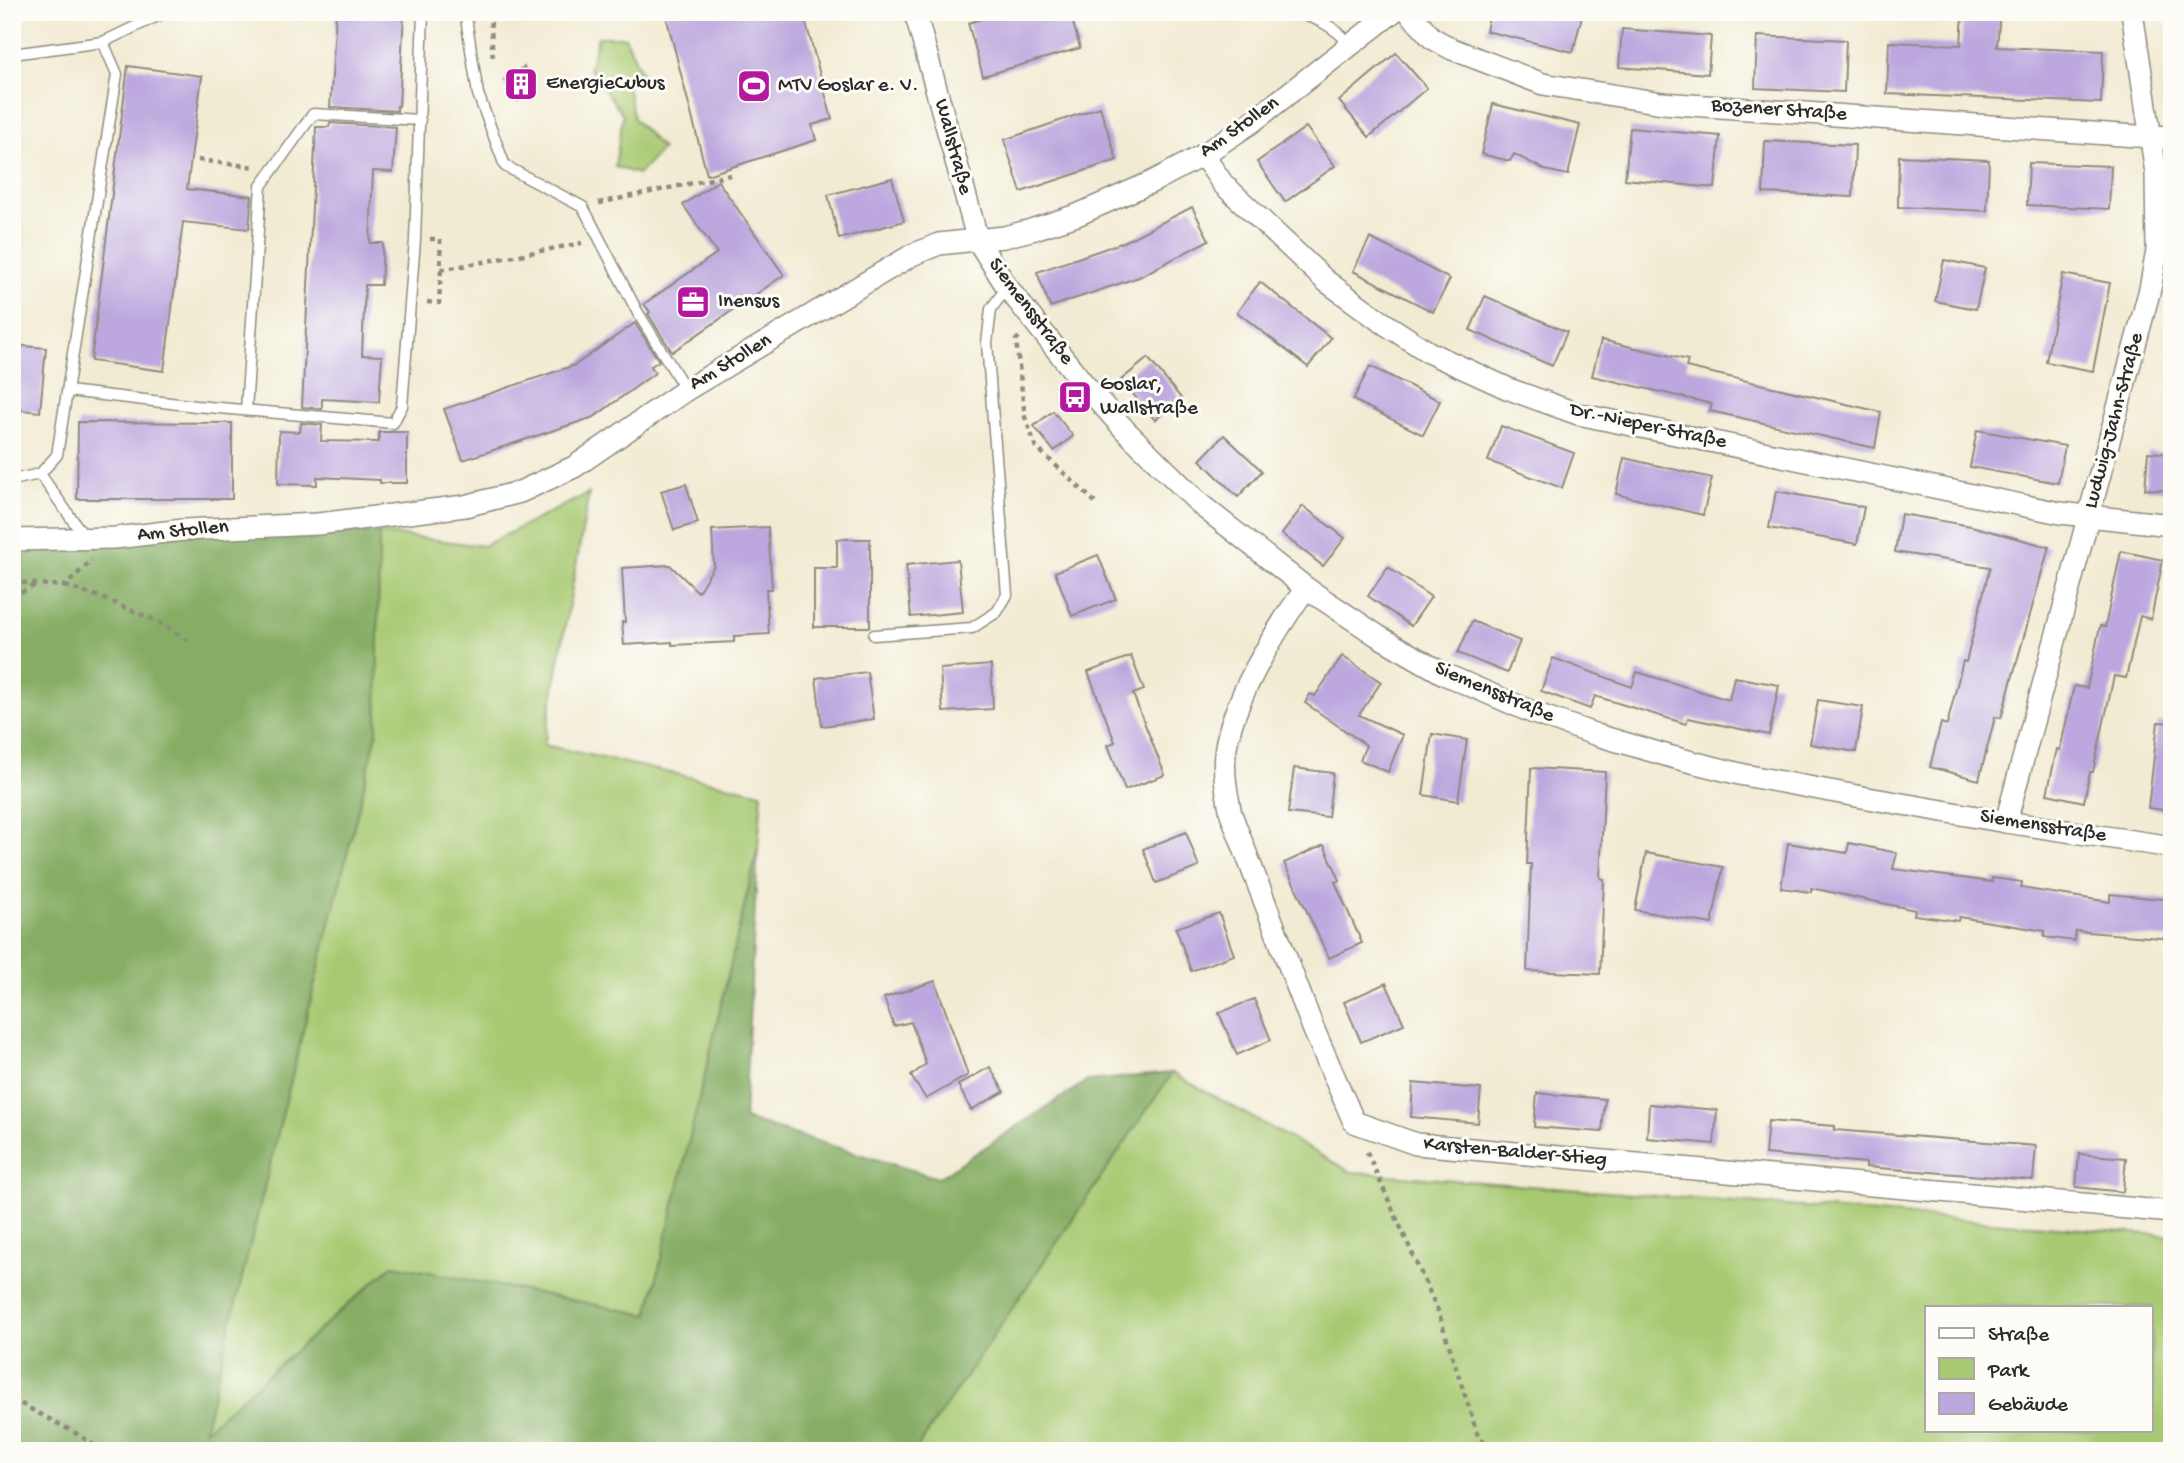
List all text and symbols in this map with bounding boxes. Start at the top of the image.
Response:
building icon: EnergieCubus [502,65,540,103]
sports icon: MTV Goslar e. V. [735,67,773,105]
place label: EnergieCubus [546,72,666,97]
place label: MTV Goslar e. V. [778,74,919,99]
street label: Am Stollen [1195,91,1285,164]
street label: Bozener Straße [1709,94,1849,128]
street label: Wallstraße [927,97,977,199]
street label: Siemensstraße [982,254,1079,371]
office icon: Inensus [674,283,712,321]
place label: Inensus [718,290,780,315]
street label: Am Stollen [685,329,777,397]
street label: Ludwig-Jahn-Straße [2080,329,2151,512]
place label: Goslar, Wallstraße [1100,373,1199,422]
bus stop icon: Goslar, Wallstraße [1056,378,1094,416]
street label: Dr.-Nieper-Straße [1565,398,1730,456]
street label: Am Stollen [136,516,230,548]
street label: Siemensstraße [1430,657,1559,730]
street label: Siemensstraße [1978,805,2109,850]
street label: Karsten-Balder-Stieg [1422,1133,1608,1173]
legend [1925,1306,2152,1432]
text: Straße [1988,1324,2050,1349]
text: Park [1987,1360,2031,1385]
text: Gebäude [1988,1394,2069,1419]

